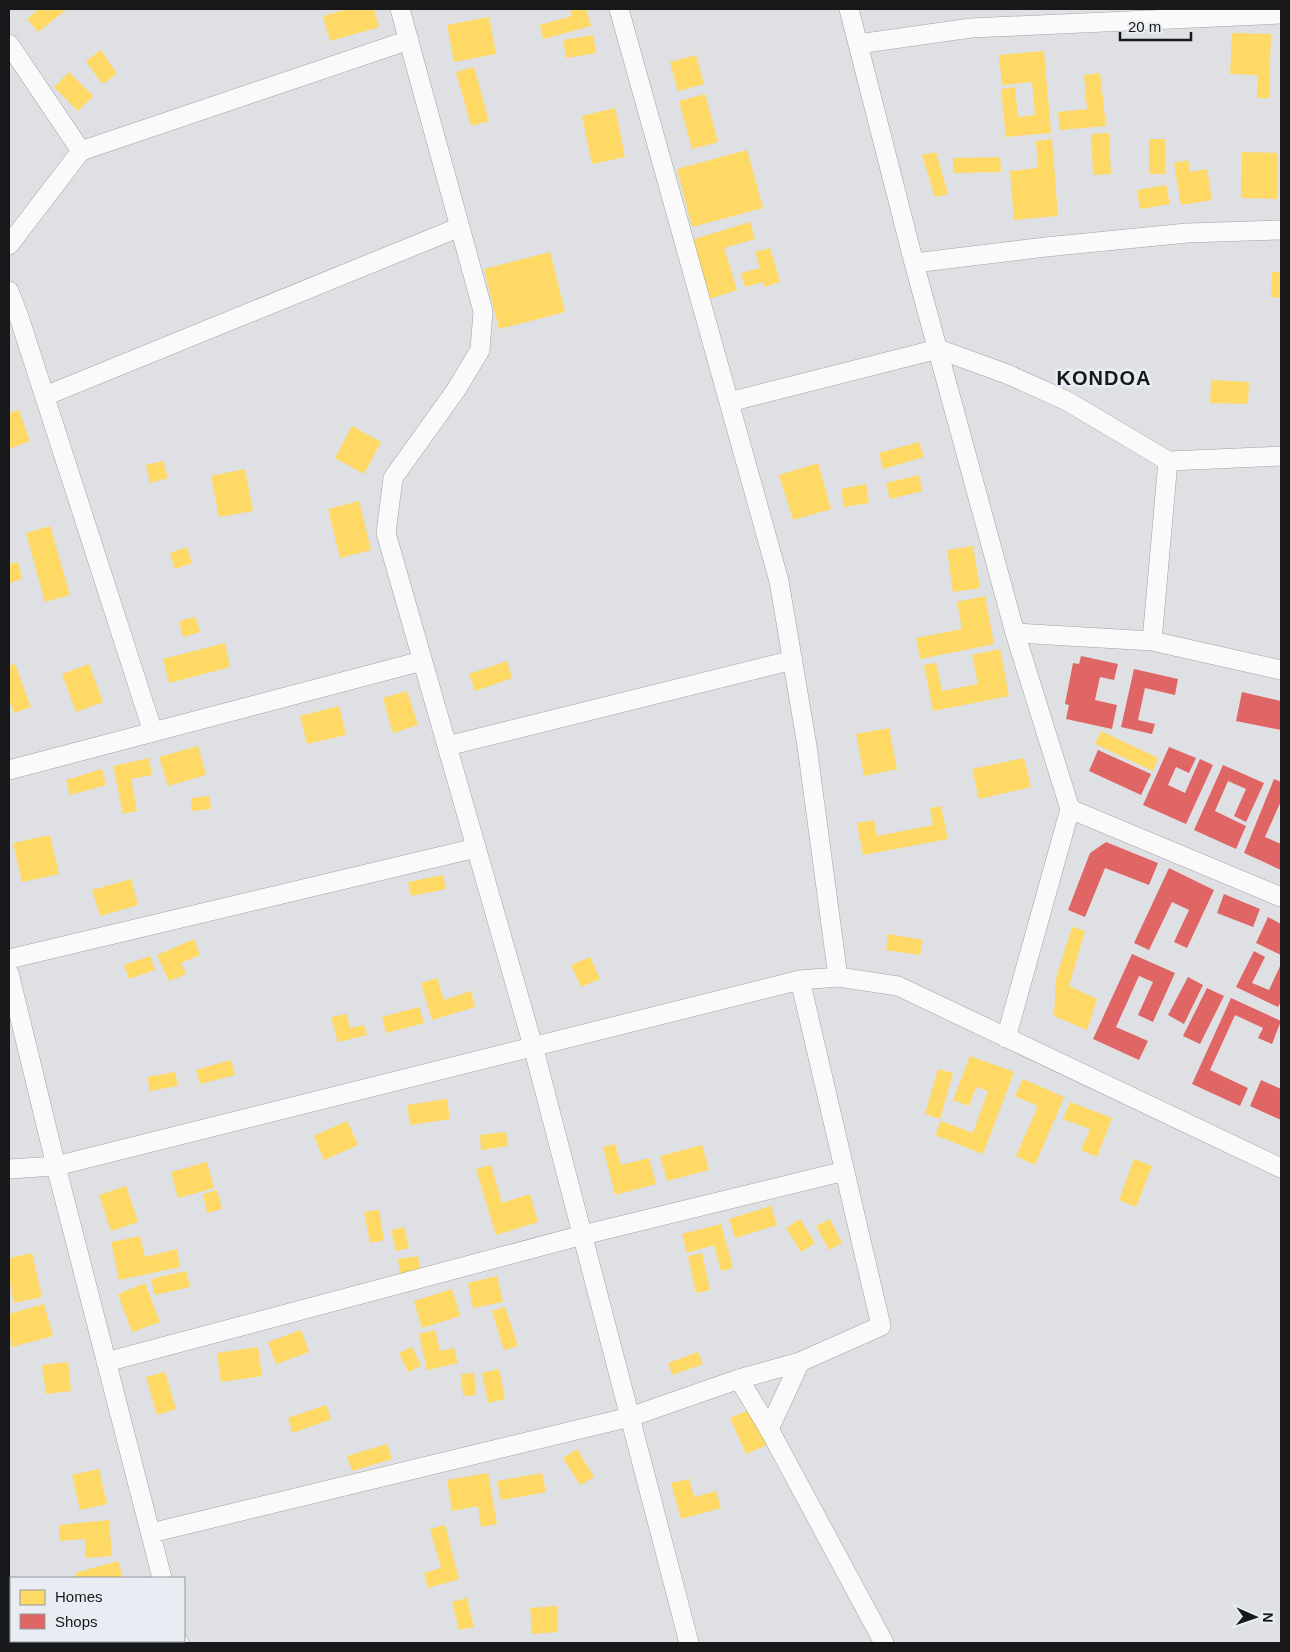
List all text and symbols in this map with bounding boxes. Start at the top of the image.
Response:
scale bar [1120,10,1191,42]
text: 20 m [1128,18,1161,35]
district label: KONDOA [1057,367,1151,389]
legend [10,1577,185,1642]
text: Homes [55,1588,103,1605]
north arrow [1230,1592,1280,1642]
text: N [1260,1612,1276,1623]
text: Shops [55,1613,98,1630]

